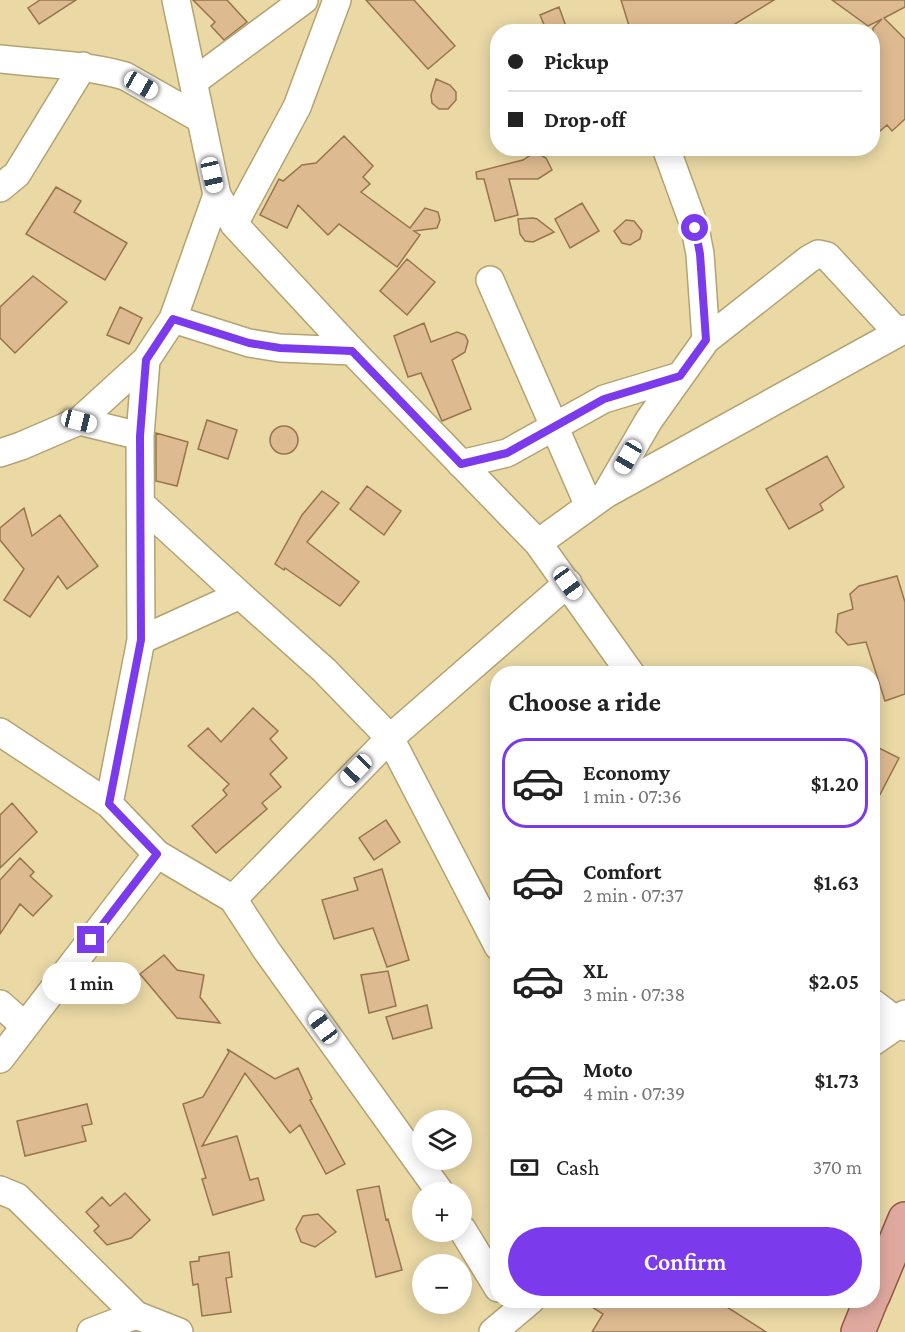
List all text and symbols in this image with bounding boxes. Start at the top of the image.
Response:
text: Pickup [544,49,609,74]
car [121,68,161,102]
text: Drop-off [544,107,626,132]
car [199,155,225,195]
route start [681,214,708,241]
car [59,408,99,434]
car [611,437,645,477]
car [550,563,586,603]
text: Choose a ride [508,687,661,717]
car [337,751,375,789]
icon: car [511,756,565,810]
text: Economy [583,760,670,785]
text: $1.20 [811,771,859,796]
text: 1 min · 07:36 [583,785,682,807]
icon: car [511,855,565,909]
text: Comfort [583,859,661,884]
text: $1.63 [813,870,859,895]
text: 2 min · 07:37 [583,884,683,906]
route end [77,926,104,953]
icon: car [511,954,565,1008]
text: XL [583,958,608,983]
callout: 1 min [42,961,140,1003]
text: $2.05 [809,969,859,994]
text: 1 min [69,972,114,994]
text: 3 min · 07:38 [583,983,685,1005]
car [305,1007,341,1047]
icon: car [511,1053,565,1107]
text: Moto [583,1057,633,1082]
text: $1.73 [815,1068,859,1093]
text: 4 min · 07:39 [583,1082,685,1104]
map controls [412,1110,472,1314]
button: layers [412,1110,472,1170]
icon: cash [508,1151,541,1184]
text: Cash [556,1155,600,1180]
text: 370 m [813,1156,862,1178]
button: + [412,1182,472,1242]
button: Confirm [508,1227,862,1296]
button: − [412,1254,472,1314]

